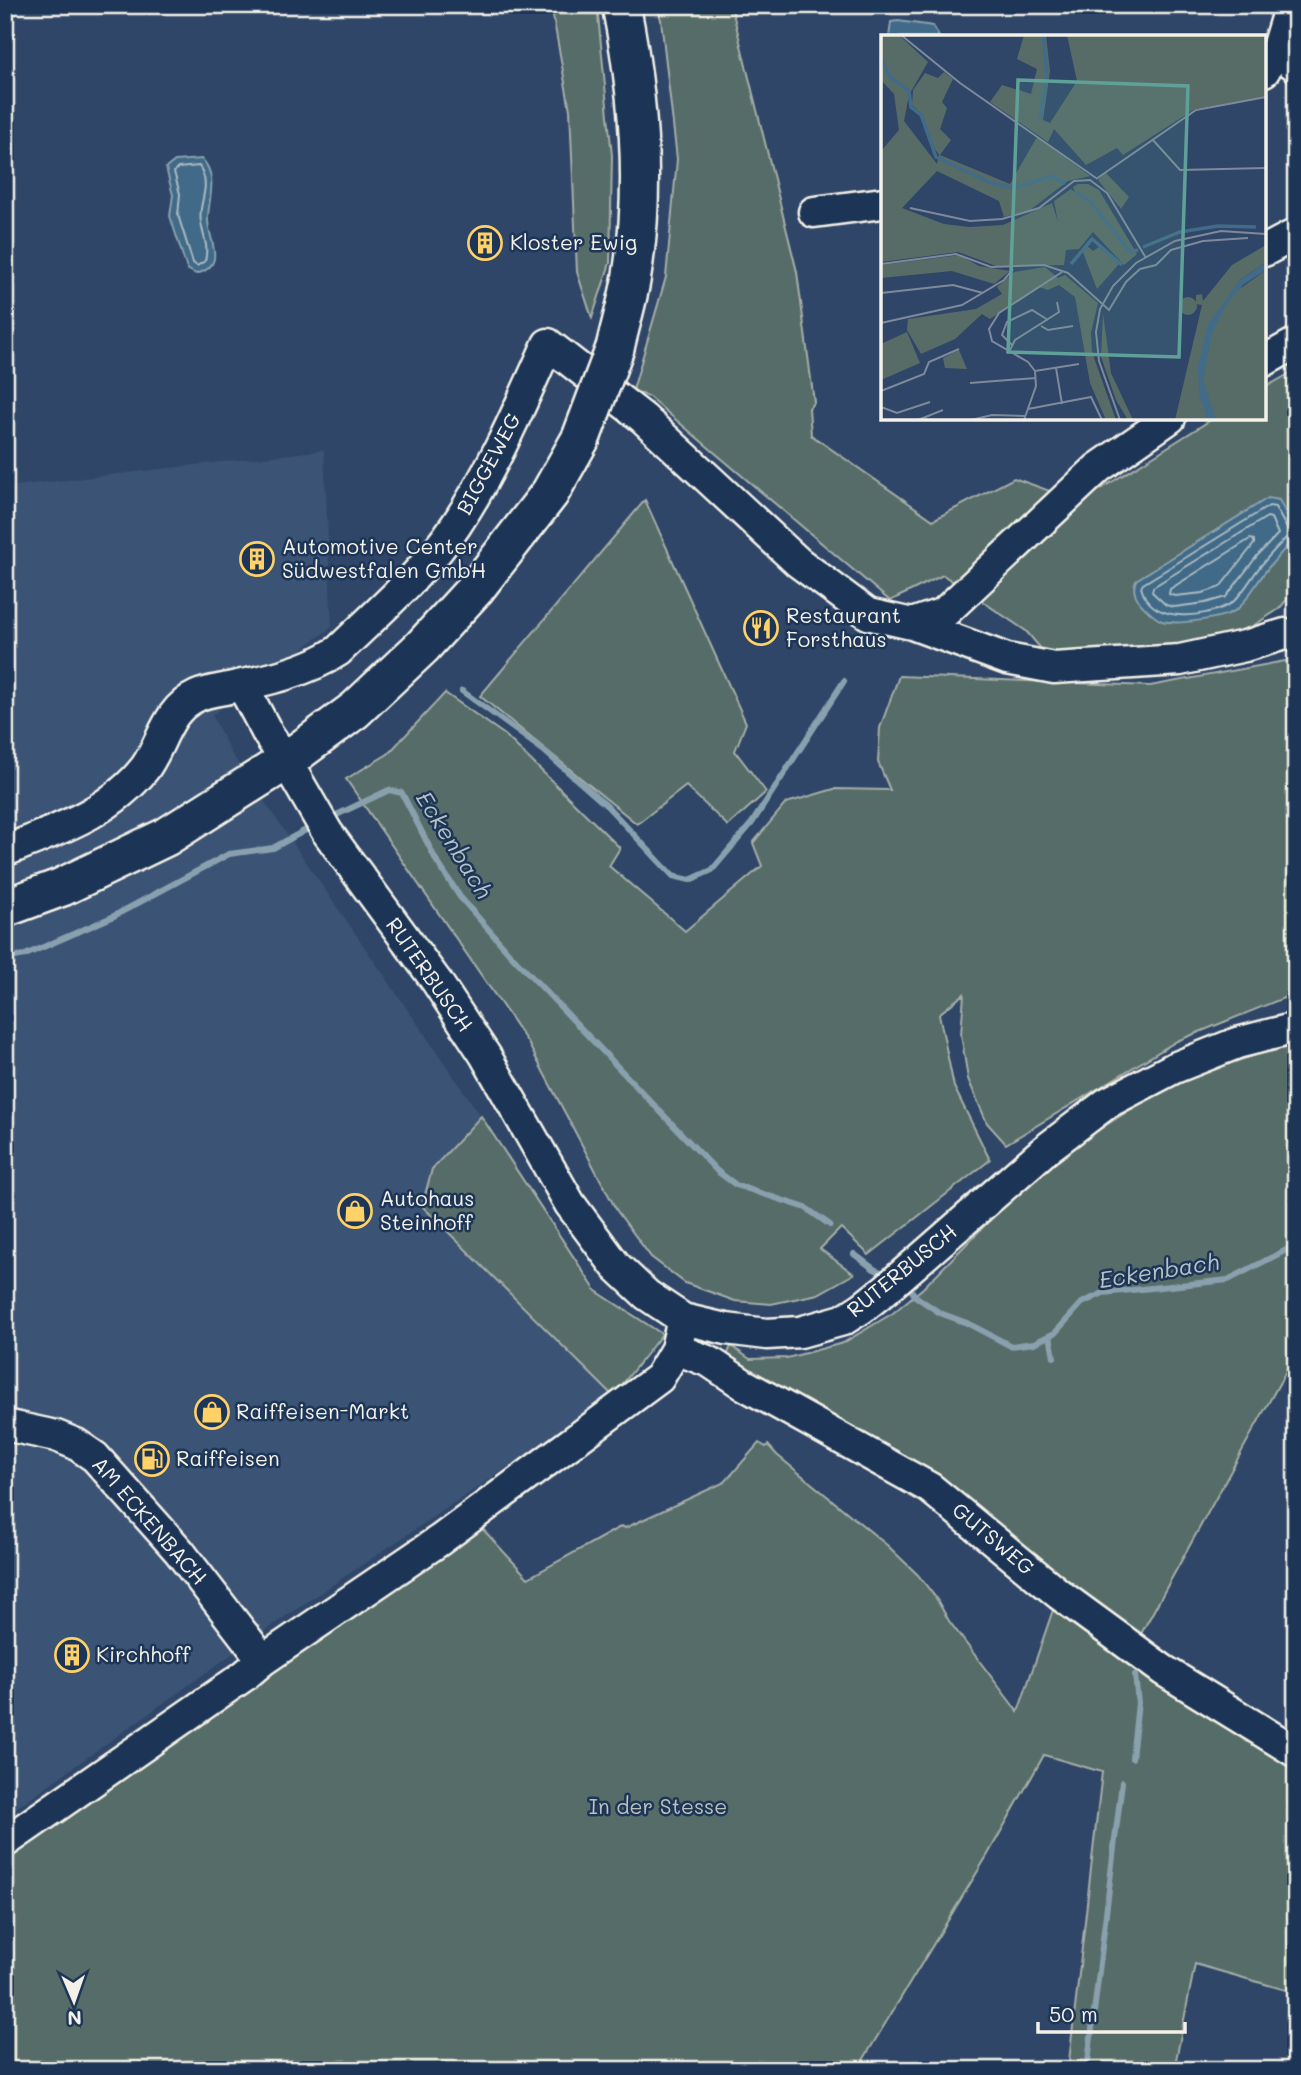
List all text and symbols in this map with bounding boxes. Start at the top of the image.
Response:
inset map [881,35,1266,420]
building icon: Kloster Ewig [466,224,504,262]
place label: Kloster Ewig [510,228,637,255]
street label: BIGGEWEG [450,408,526,519]
place label: Automotive Center Südwestfalen GmbH [282,532,486,583]
building icon: Automotive Center Südwestfalen GmbH [238,540,276,578]
place label: Restaurant Forsthaus [786,601,901,652]
restaurant icon: Restaurant Forsthaus [742,609,780,647]
water label: Eckenbach [410,785,500,904]
street label: RUTERBUSCH [381,912,480,1037]
place label: Autohaus Steinhoff [380,1184,474,1235]
shop icon: Autohaus Steinhoff [336,1192,374,1230]
street label: RUTERBUSCH [841,1217,961,1322]
water label: Eckenbach [1097,1246,1221,1294]
shop icon: Raiffeisen-Markt [193,1393,231,1431]
place label: Raiffeisen-Markt [236,1397,409,1424]
fuel station icon: Raiffeisen [133,1440,171,1478]
place label: Raiffeisen [176,1444,280,1471]
street label: AM ECKENBACH [87,1450,213,1590]
street label: GUTSWEG [947,1496,1041,1580]
building icon: Kirchhoff [53,1636,91,1674]
place label: Kirchhoff [96,1640,191,1667]
park label: In der Stesse [589,1792,727,1819]
north arrow [38,1966,108,2036]
scale bar [1038,1991,1186,2035]
text: 50 m [1049,2000,1098,2027]
text: N [67,2006,82,2031]

